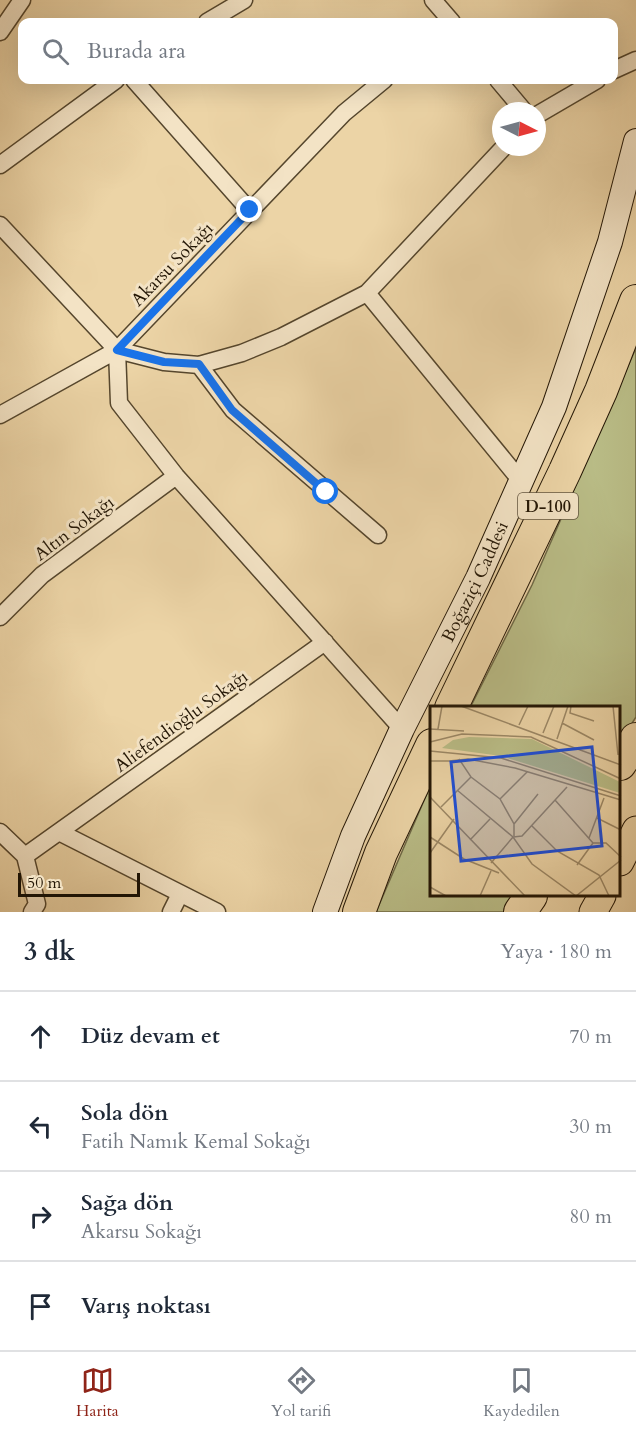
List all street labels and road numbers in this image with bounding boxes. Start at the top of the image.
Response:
street label: Akarsu Sokağı [126,217,219,312]
street label: Altın Sokağı [29,490,120,567]
road number: D-100 [518,493,578,519]
street label: Boğaziçi Caddesi [436,518,515,647]
street label: Aliefendioğlu Sokağı [109,664,253,778]

